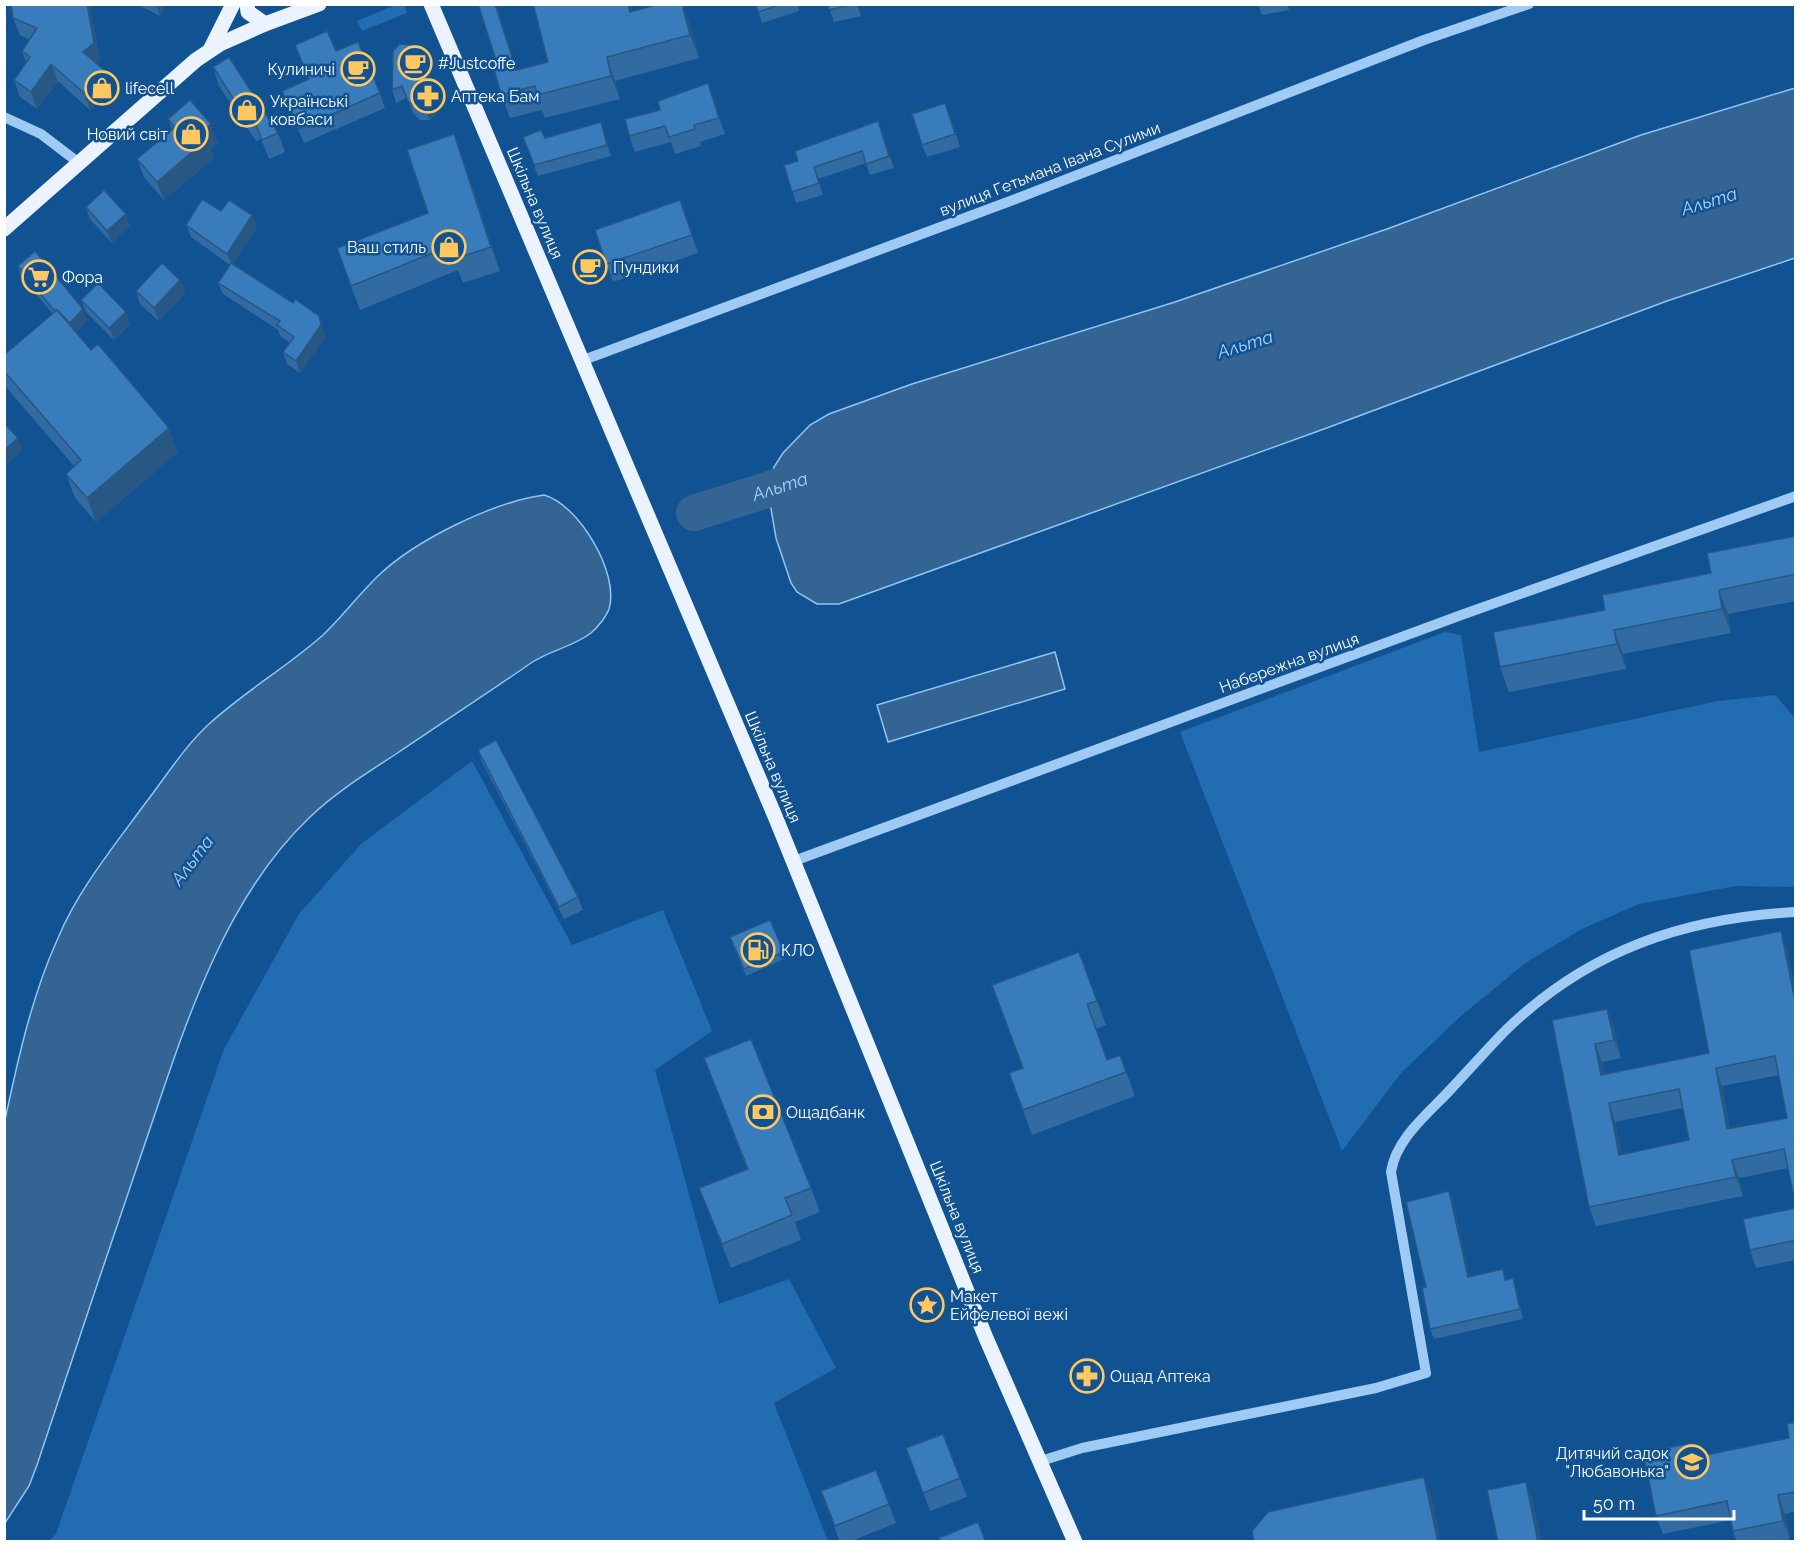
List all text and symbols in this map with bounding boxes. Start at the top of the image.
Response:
cafe icon: #Justcoffe [397,45,433,81]
cafe icon: Кулиничі [340,51,376,87]
place label: #Justcoffe [438,54,515,73]
place label: Кулиничі [268,60,335,79]
shop icon: lifecell [84,70,120,106]
pharmacy icon: Аптека Бам [410,78,446,114]
place label: lifecell [125,79,175,98]
place label: Аптека Бам [451,87,539,106]
shop icon: Українські ковбаси [229,92,265,128]
place label: Українські ковбаси [270,92,348,129]
shop icon: Новий світ [173,116,209,152]
street label: вулиця Гетьмана Івана Сулими [937,118,1163,220]
place label: Новий світ [87,125,168,144]
street label: Шкільна вулиця [503,144,567,262]
water label: Альта [1678,183,1740,220]
shop icon: Ваш стиль [431,229,467,265]
place label: Ваш стиль [347,238,426,257]
cafe icon: Пундики [572,249,608,285]
place label: Пундики [613,258,679,277]
supermarket icon: Фора [21,259,57,295]
place label: Фора [62,268,103,287]
water label: Альта [1214,326,1276,363]
water label: Альта [748,467,810,505]
street label: Набережна вулиця [1217,629,1361,697]
street label: Шкільна вулиця [741,708,805,826]
water label: Альта [166,831,218,890]
fuel station icon: КЛО [740,932,776,968]
place label: КЛО [781,941,815,960]
bank icon: Ощадбанк [745,1094,781,1130]
place label: Ощадбанк [786,1103,865,1122]
street label: Шкільна вулиця [926,1158,988,1276]
place icon: Макет Ейфелевої вежі [909,1287,945,1323]
place label: Макет Ейфелевої вежі [950,1287,1068,1324]
pharmacy icon: Ощад Аптека [1069,1358,1105,1394]
place label: Ощад Аптека [1110,1367,1211,1386]
place label: Дитячий садок "Любавонька" [1556,1444,1669,1481]
school or university icon: Дитячий садок "Любавонька" [1674,1444,1710,1480]
scale bar [1584,1483,1734,1521]
text: 50 m [1593,1493,1635,1514]

